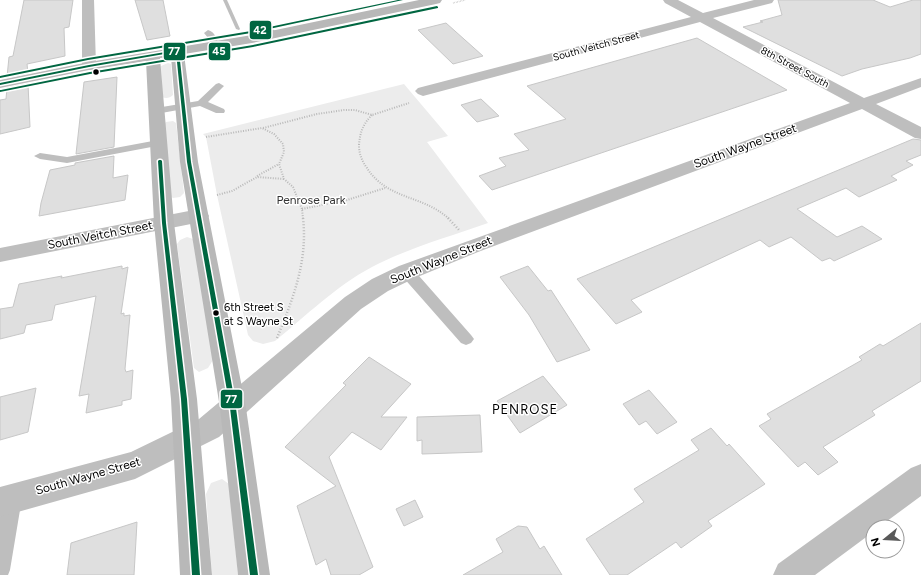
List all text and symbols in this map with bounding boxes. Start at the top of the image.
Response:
line badge: 42 [249,20,272,40]
text: 42 [253,24,267,37]
street label: South Veitch Street [551,28,641,64]
line badge: 77 [163,42,186,61]
line badge: 45 [208,42,231,61]
street label: 8th Street South [759,44,832,91]
text: 77 [168,45,180,58]
text: 45 [212,45,226,58]
unlabelled marker [91,67,101,77]
street label: South Wayne Street [692,121,799,171]
park label: Penrose Park [276,193,346,207]
street label: South Veitch Street [46,218,154,252]
street label: South Wayne Street [388,233,494,287]
place label: 6th Street S at S Wayne St [224,301,293,328]
marker: 6th Street S at S Wayne St [211,308,221,318]
line badge: 77 [220,389,243,409]
text: 77 [225,393,237,406]
district label: PENROSE [492,402,558,417]
street label: South Wayne Street [34,454,142,498]
north arrow [865,519,905,559]
text: N [868,536,883,548]

